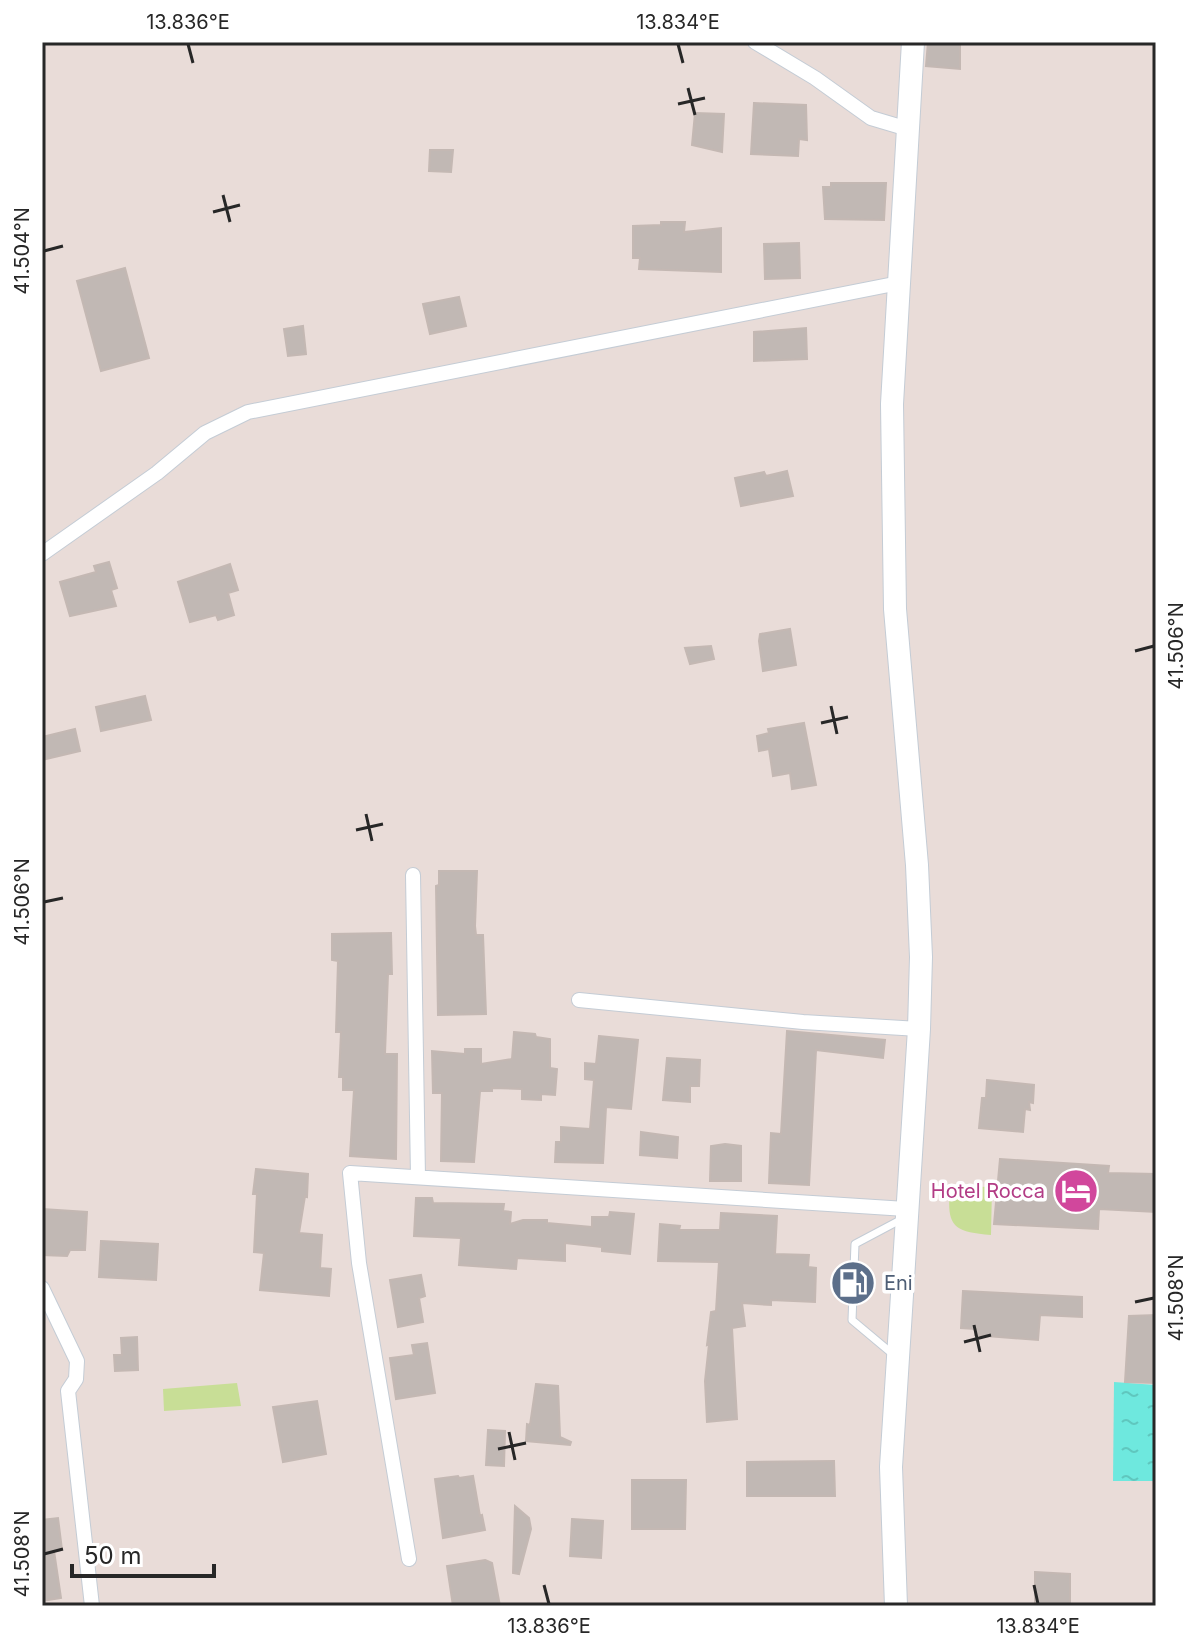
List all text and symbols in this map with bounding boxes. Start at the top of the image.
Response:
text: 13.836°E [146,10,230,34]
text: 13.834°E [636,10,720,34]
text: 41.504°N [10,207,34,295]
text: 41.506°N [1164,602,1188,690]
text: 41.506°N [10,858,34,946]
hotel icon: Hotel Rocca [1052,1167,1100,1215]
place label: Hotel Rocca [931,1179,1045,1203]
text: 41.508°N [1164,1254,1188,1342]
fuel station icon: Eni [829,1259,877,1307]
place label: Eni [884,1271,913,1295]
text: 41.508°N [10,1510,34,1598]
scale bar [72,1528,214,1578]
text: 50 m [84,1541,142,1570]
text: 13.836°E [507,1614,591,1638]
text: 13.834°E [996,1614,1080,1638]

